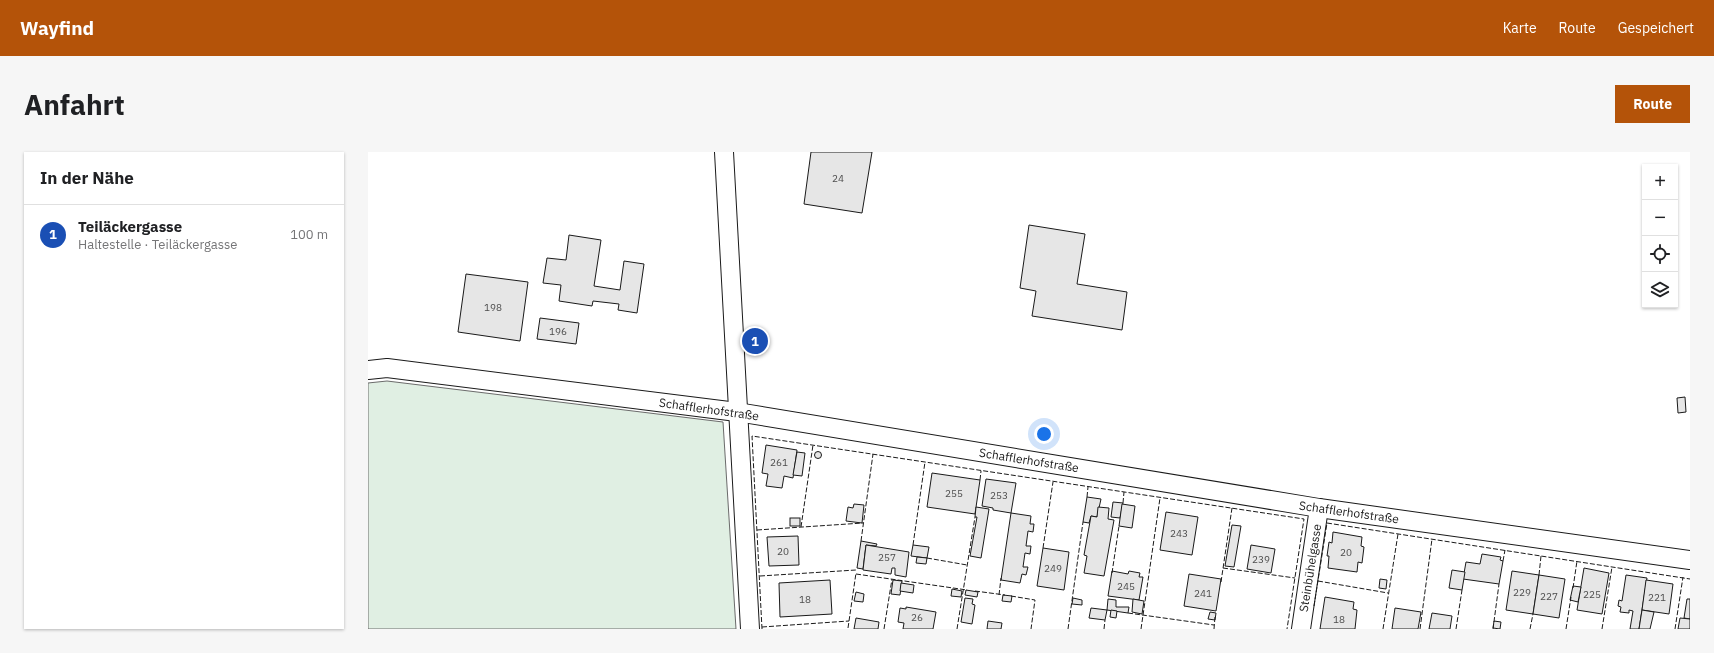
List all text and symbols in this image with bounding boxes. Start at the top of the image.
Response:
text: Wayfind [20,16,94,40]
text: Karte [1503,19,1537,37]
text: Route [1559,19,1596,37]
text: Gespeichert [1618,19,1694,37]
button: Route [1615,85,1690,123]
text: Anfahrt [24,86,125,123]
map controls [1642,164,1678,308]
button: + [1642,164,1678,200]
text: In der Nähe [40,167,134,189]
house number: 24 [832,172,844,185]
button: − [1642,200,1678,236]
text: Teiläckergasse [78,217,182,236]
text: 1 [49,226,57,243]
text: 100 m [290,226,328,243]
text: Haltestelle · Teiläckergasse [78,236,237,253]
button: locate [1642,236,1678,272]
button: layers [1642,272,1678,308]
house number: 198 [484,301,502,314]
house number: 196 [549,325,567,338]
pin: 1 [742,326,768,356]
street label: Schafflerhofstraße [658,395,760,423]
your location [1034,424,1054,444]
street label: Schafflerhofstraße [978,445,1080,475]
house number: 261 [770,456,788,469]
house number: 255 [945,487,963,500]
house number: 253 [990,489,1008,502]
street label: Schafflerhofstraße [1298,498,1400,526]
street label: Steinbühelgasse [1296,523,1324,613]
house number: 243 [1170,527,1188,540]
house number: 20 [777,545,789,558]
house number: 20 [1340,546,1352,559]
house number: 257 [878,551,896,564]
house number: 239 [1252,553,1270,566]
house number: 249 [1044,562,1062,575]
house number: 245 [1117,580,1135,593]
house number: 229 [1513,586,1531,599]
house number: 241 [1194,587,1212,600]
house number: 225 [1583,588,1601,601]
house number: 227 [1540,590,1558,603]
house number: 221 [1648,591,1666,604]
house number: 18 [799,593,811,606]
house number: 26 [911,611,923,624]
house number: 18 [1333,613,1345,626]

